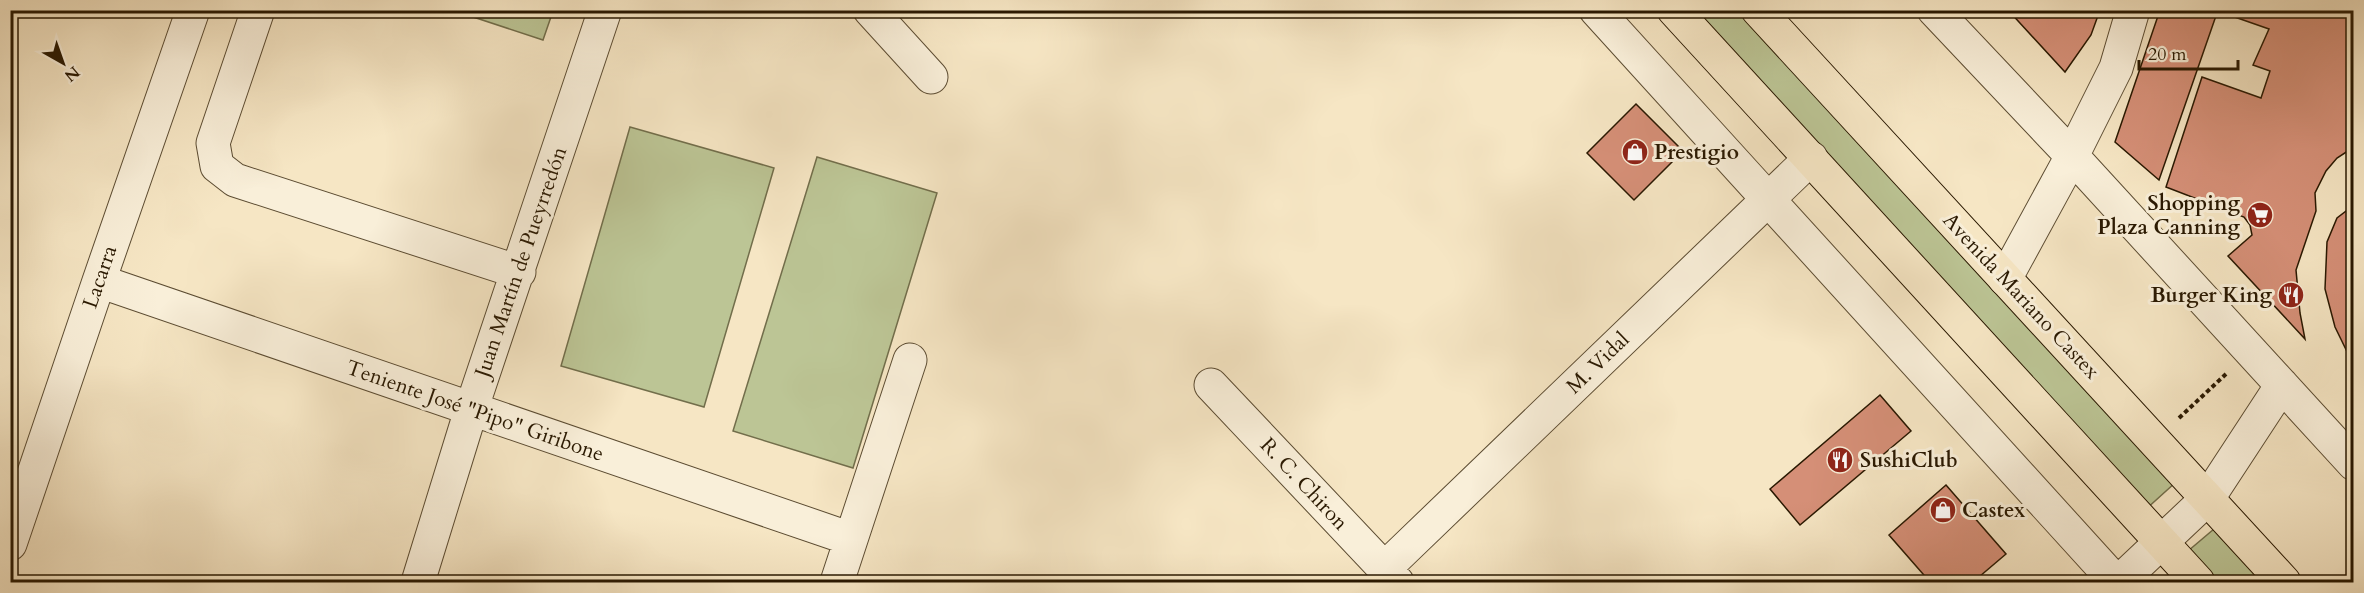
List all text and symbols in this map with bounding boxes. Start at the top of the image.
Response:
north arrow [33,33,93,93]
scale bar [2139,33,2238,71]
text: 20 m [2148,42,2187,67]
text: N [60,61,84,87]
shop icon: Prestigio [1620,137,1650,167]
place label: Prestigio [1654,138,1739,167]
street label: Juan Martín de Pueyrredón [467,143,574,384]
place label: Shopping Plaza Canning [2097,189,2240,242]
supermarket icon: Shopping Plaza Canning [2245,200,2275,230]
street label: Avenida Mariano Castex [1936,206,2106,386]
street label: Lacarra [76,242,124,312]
restaurant icon: Burger King [2276,280,2306,310]
place label: Burger King [2150,281,2272,310]
street label: M. Vidal [1560,326,1636,400]
street label: Teniente José "Pipo" Giribone [342,353,608,469]
street label: R. C. Chiron [1253,431,1355,537]
restaurant icon: SushiClub [1825,445,1855,475]
place label: SushiClub [1860,446,1958,475]
shop icon: Castex [1928,495,1958,525]
place label: Castex [1962,496,2026,525]

